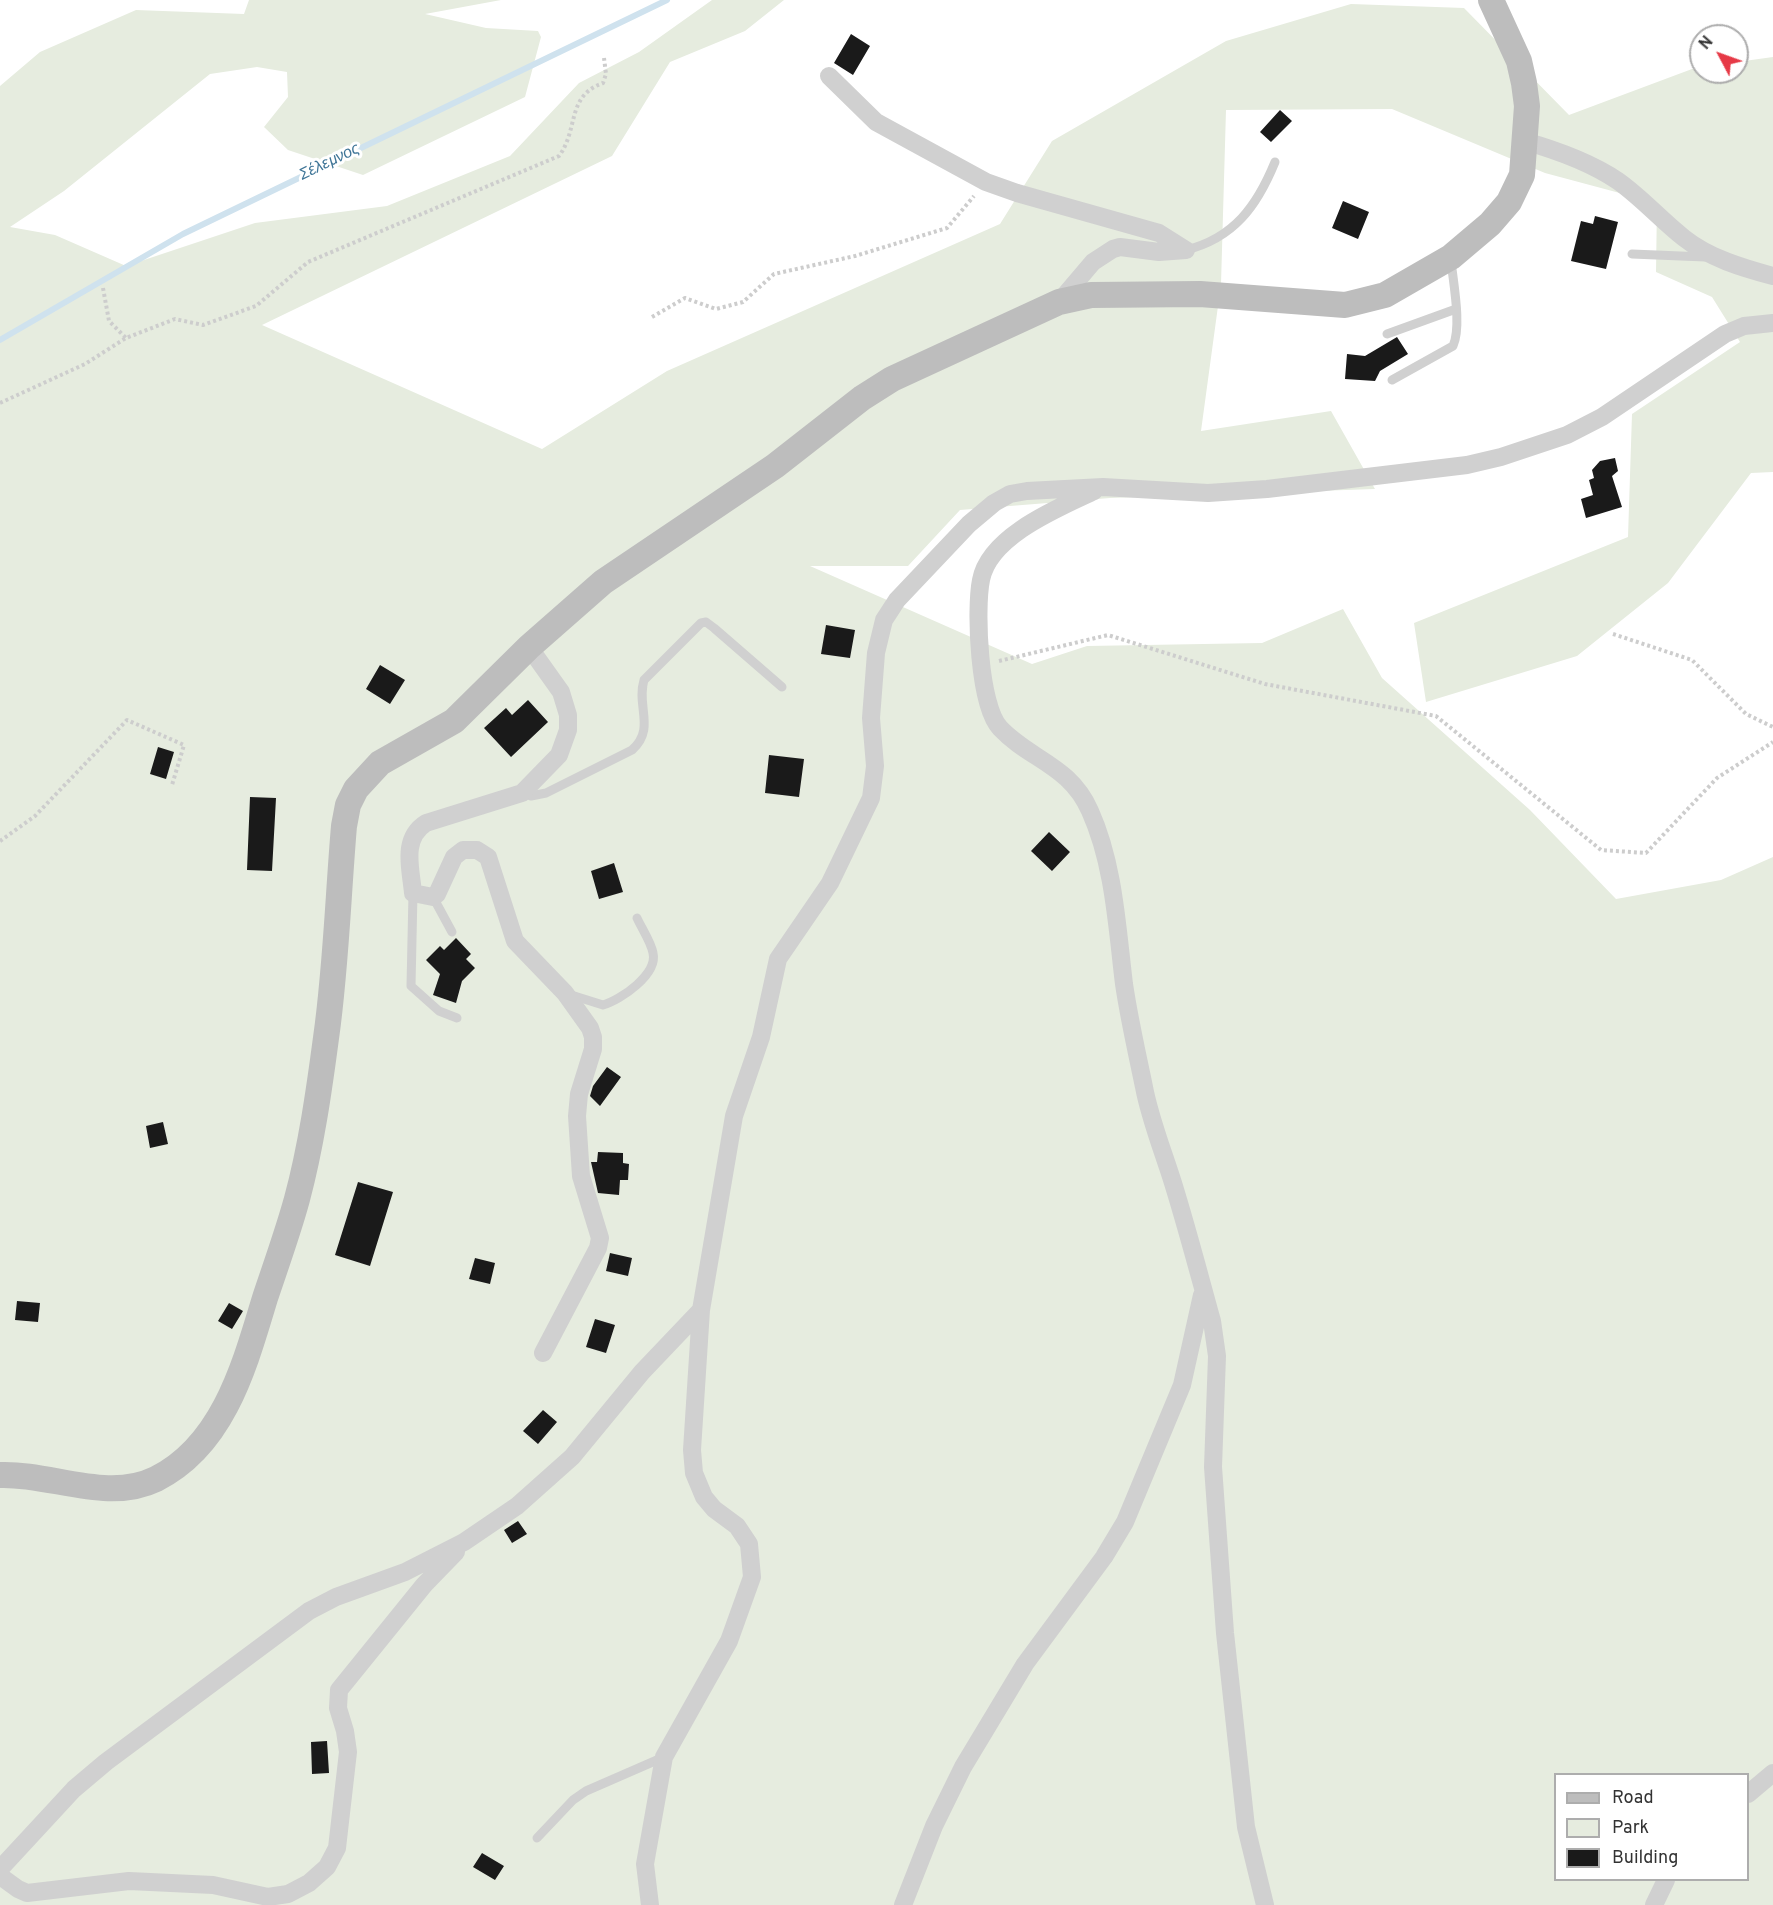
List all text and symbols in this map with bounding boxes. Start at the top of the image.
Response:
north arrow [1689,24,1749,84]
text: N [1696,33,1718,54]
water label: Σέλεμνος [297,140,363,186]
legend [1554,1773,1749,1881]
text: Road [1612,1787,1654,1810]
text: Park [1612,1817,1649,1840]
text: Building [1612,1847,1678,1870]

